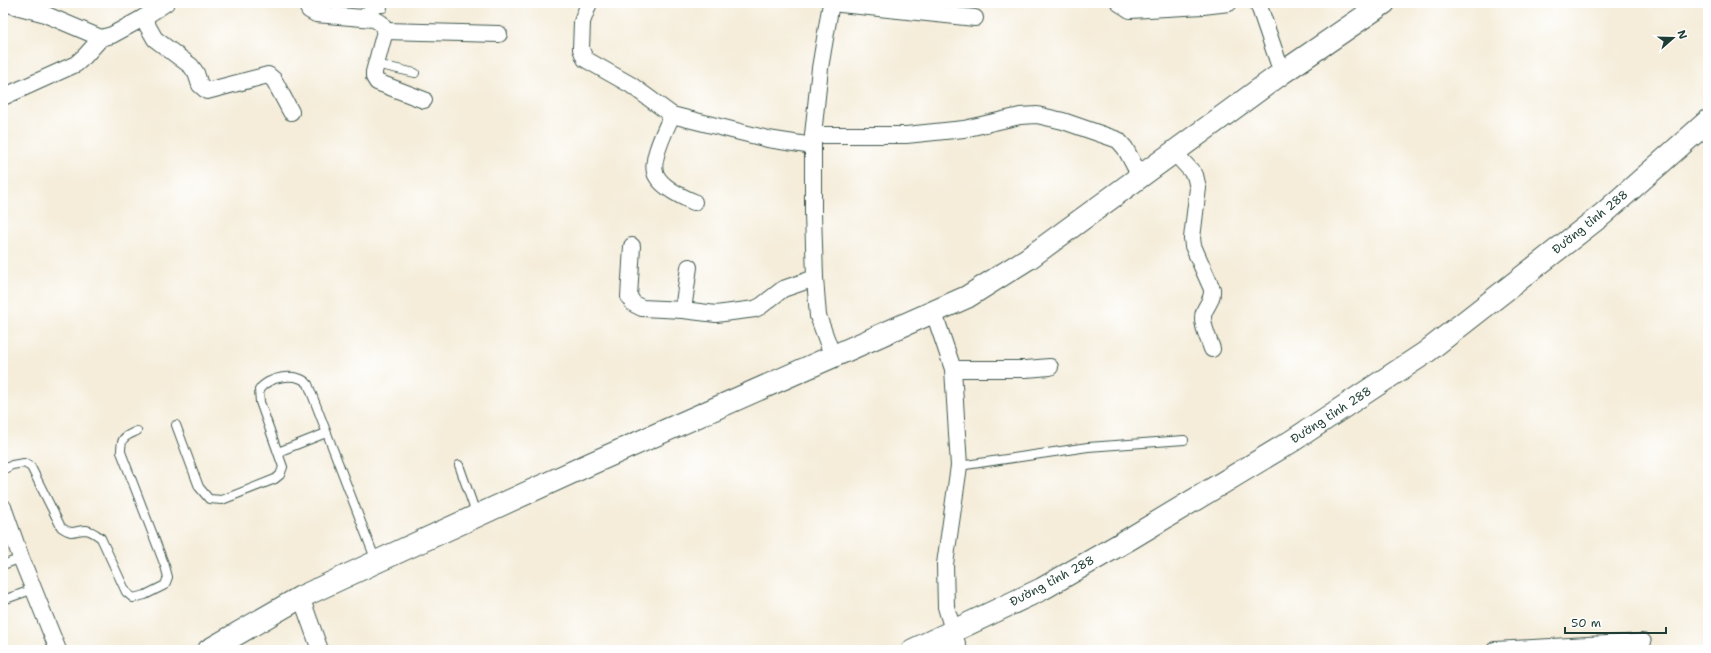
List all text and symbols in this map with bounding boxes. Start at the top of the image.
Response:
north arrow [1653,18,1693,58]
text: N [1673,28,1691,42]
street label: Đường tỉnh 288 [1549,186,1631,258]
street label: Đường tỉnh 288 [1287,383,1375,447]
street label: Đường tỉnh 288 [1007,552,1097,610]
scale bar [1565,609,1666,635]
text: 50 m [1571,615,1601,631]

